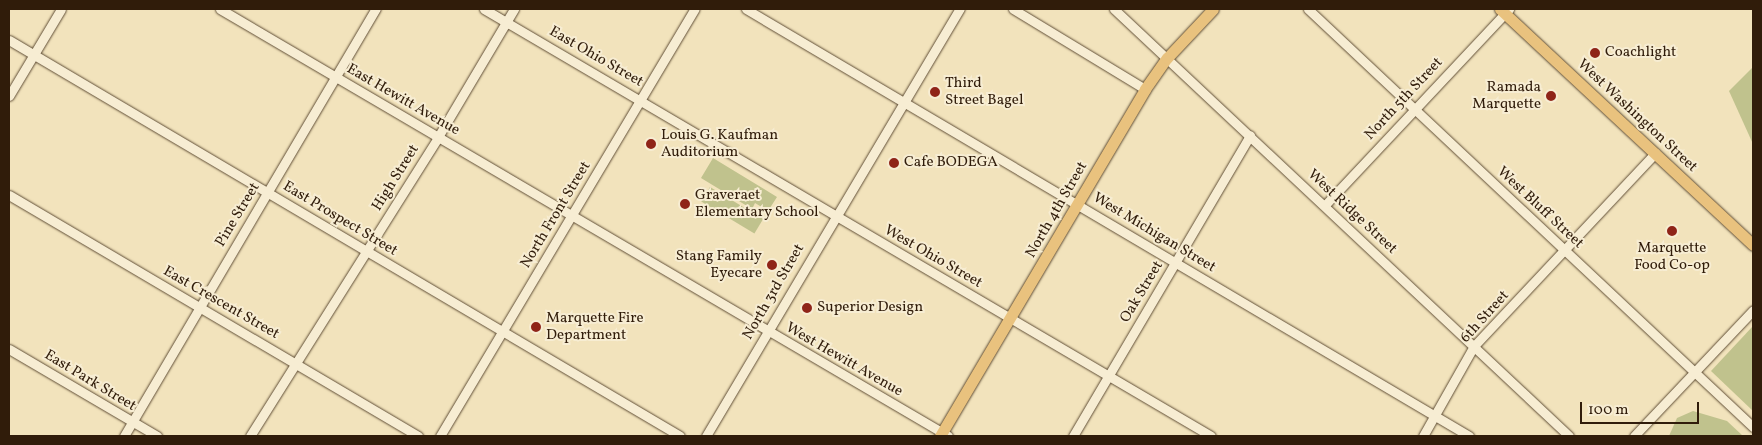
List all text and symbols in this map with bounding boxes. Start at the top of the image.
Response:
street label: East Ohio Street [546,23,646,91]
place label: Coachlight [1605,44,1676,62]
marker: Coachlight [1589,47,1601,59]
street label: North 5th Street [1361,54,1447,144]
street label: West Washington Street [1573,56,1701,176]
street label: East Hewitt Avenue [343,60,463,140]
place label: Third Street Bagel [945,74,1023,109]
place label: Ramada Marquette [1472,78,1541,113]
marker: Third Street Bagel [929,86,941,98]
marker: Ramada Marquette [1545,90,1557,102]
place label: Louis G. Kaufman Auditorium [661,126,778,161]
marker: Louis G. Kaufman Auditorium [645,138,657,150]
street label: High Street [369,142,423,214]
place label: Cafe BODEGA [904,154,998,172]
marker: Cafe BODEGA [888,157,900,169]
street label: North Front Street [517,158,595,272]
street label: North 4th Street [1022,159,1092,261]
street label: West Bluff Street [1494,164,1586,252]
street label: West Ridge Street [1303,166,1401,258]
street label: East Prospect Street [279,178,401,260]
street label: Pine Street [212,180,264,250]
place label: Graveraet Elementary School [695,186,819,221]
street label: West Michigan Street [1089,189,1219,277]
marker: Graveraet Elementary School [679,198,691,210]
street label: West Ohio Street [881,222,985,292]
marker: Marquette Food Co-op [1666,225,1678,237]
place label: Marquette Food Co-op [1634,239,1710,274]
street label: North 3rd Street [739,241,809,343]
place label: Stang Family Eyecare [676,247,762,282]
street label: Oak Street [1117,258,1167,326]
marker: Stang Family Eyecare [766,259,778,271]
street label: East Crescent Street [160,262,282,344]
street label: 6th Street [1457,287,1513,347]
place label: Superior Design [817,299,923,317]
marker: Superior Design [801,302,813,314]
place label: Marquette Fire Department [546,309,644,344]
street label: West Hewitt Avenue [782,319,906,401]
marker: Marquette Fire Department [530,321,542,333]
street label: East Park Street [41,346,139,416]
scale bar [1582,392,1701,424]
text: 100 m [1588,400,1628,421]

